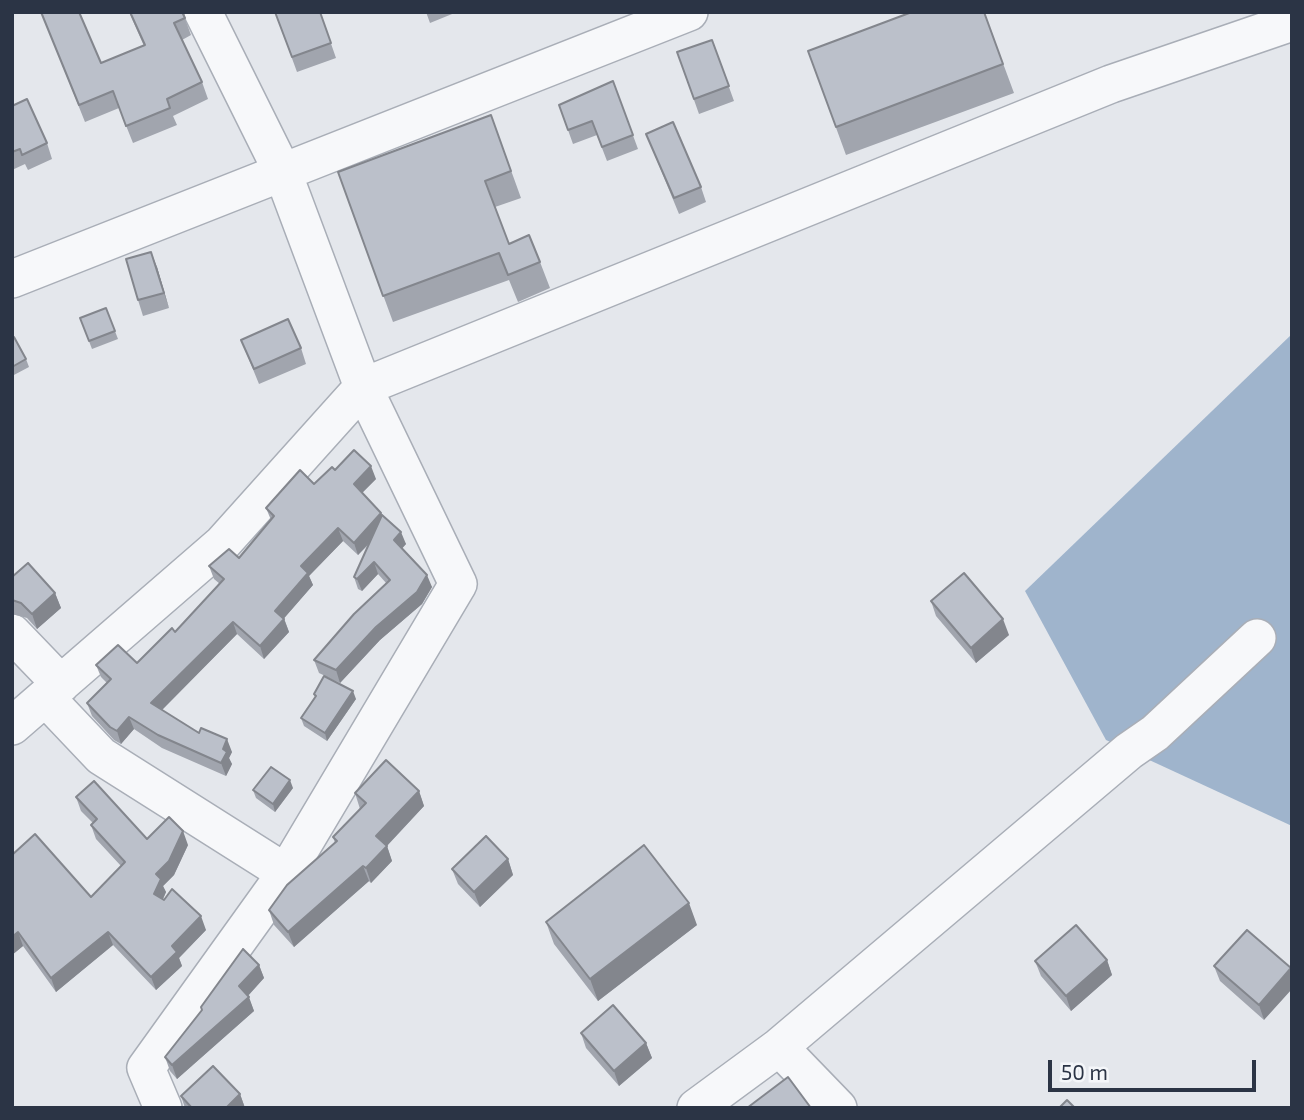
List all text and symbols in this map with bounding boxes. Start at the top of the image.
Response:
scale bar [1052,1046,1260,1090]
text: 50 m [1061,1059,1108,1084]

